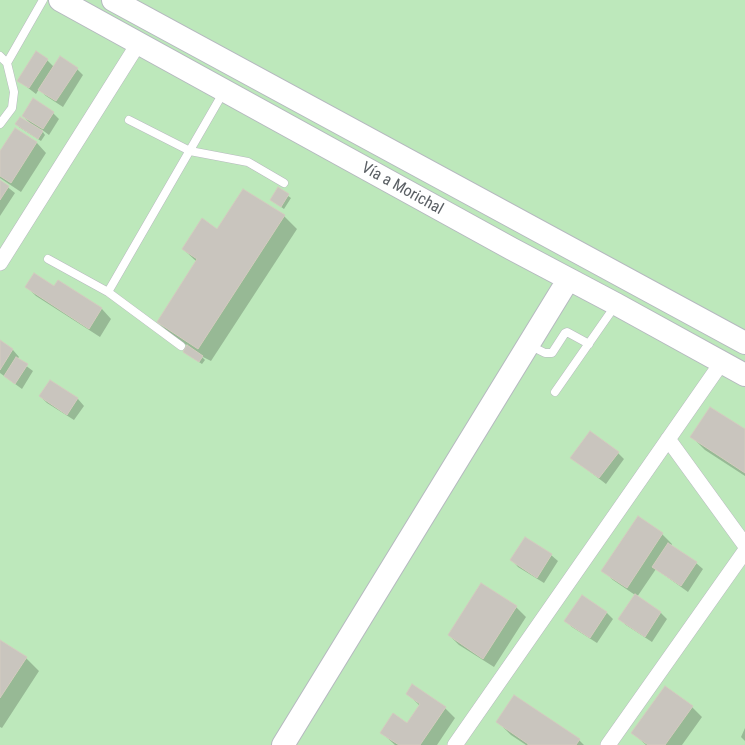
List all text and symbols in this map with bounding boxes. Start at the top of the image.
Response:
street label: Vía a Morichal [358,159,446,219]

